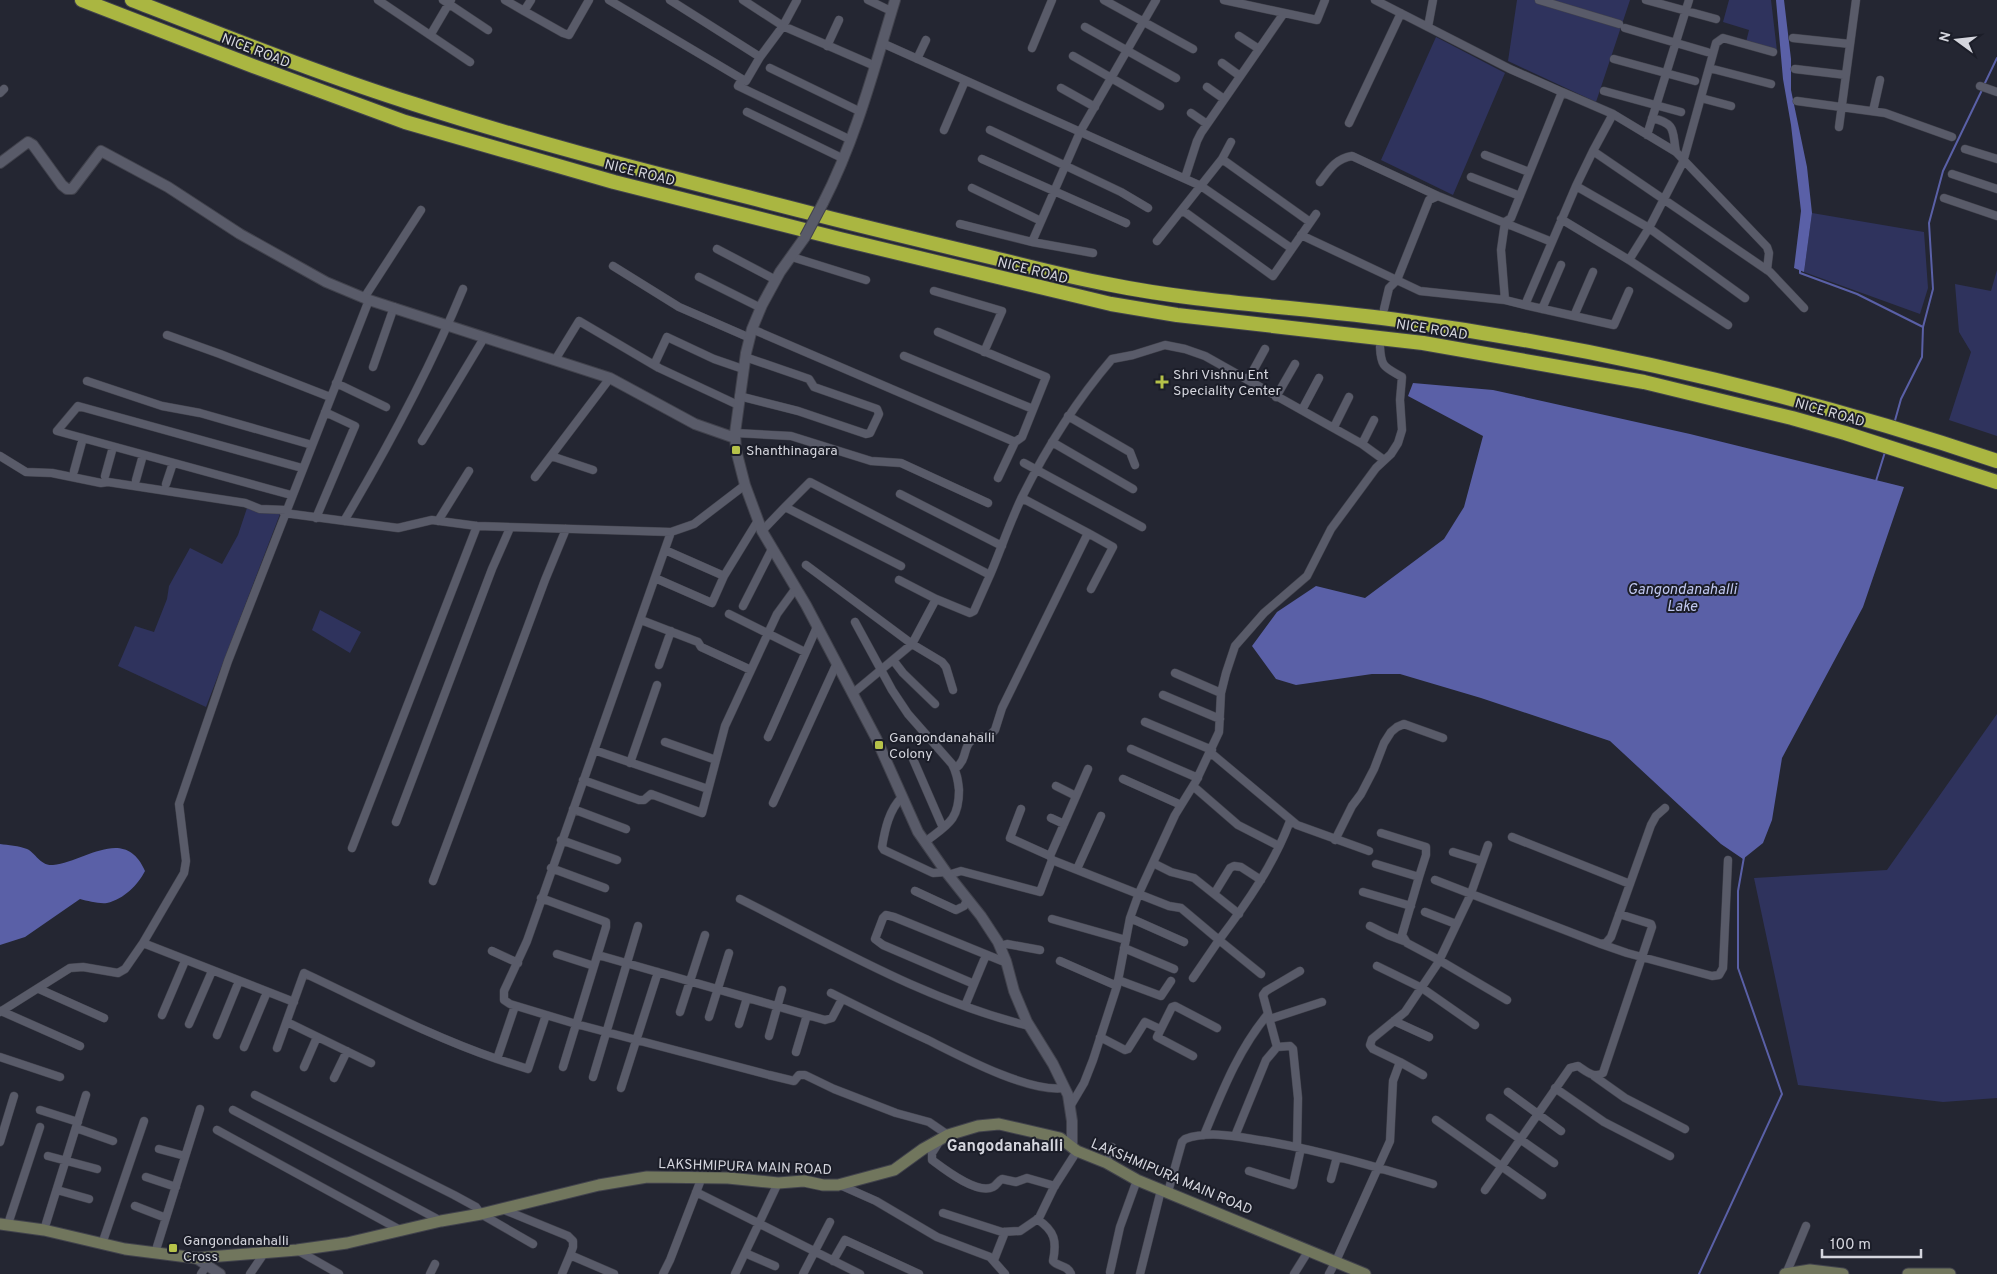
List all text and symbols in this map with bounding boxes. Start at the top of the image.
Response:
north arrow [1932,15,1982,65]
text: N [1936,30,1955,44]
street label: NICE ROAD [219,31,292,72]
street label: NICE ROAD [603,156,677,190]
street label: NICE ROAD [996,254,1070,288]
street label: NICE ROAD [1395,316,1469,345]
place label: Shri Vishnu Ent Speciality Center [1173,367,1281,400]
marker: Shri Vishnu Ent Speciality Center [1155,375,1169,389]
street label: NICE ROAD [1793,395,1867,432]
place label: Shanthinagara [746,443,838,460]
marker: Shanthinagara [730,444,742,456]
water label: Gangondanahalli Lake [1627,581,1738,617]
place label: Gangondanahalli Colony [889,730,995,763]
marker: Gangondanahalli Colony [873,739,885,751]
street label: LAKSHMIPURA MAIN ROAD [1088,1136,1255,1219]
district label: Gangodanahalli [947,1137,1063,1157]
street label: LAKSHMIPURA MAIN ROAD [658,1156,832,1179]
scale bar [1822,1226,1921,1258]
place label: Gangondanahalli Cross [183,1233,289,1266]
text: 100 m [1830,1236,1871,1255]
marker: Gangondanahalli Cross [167,1242,179,1254]

